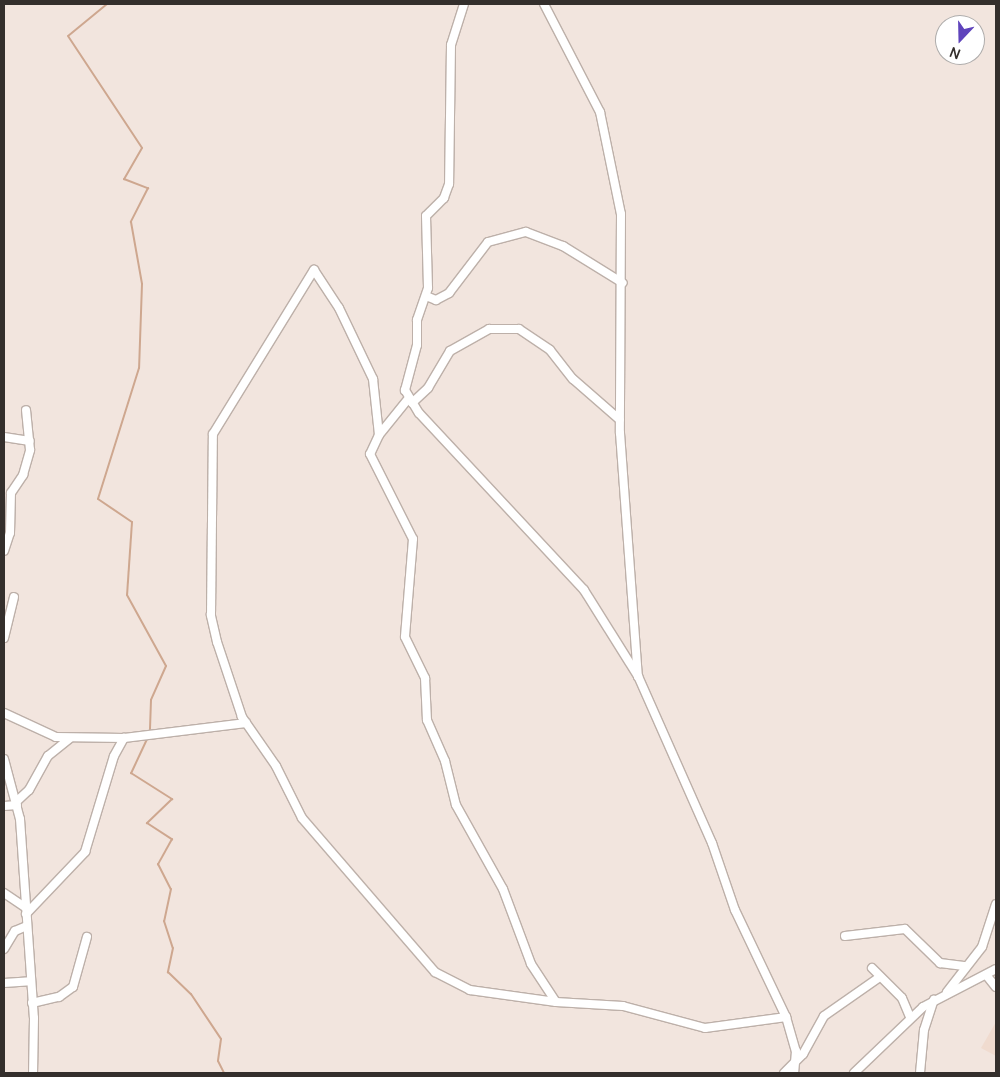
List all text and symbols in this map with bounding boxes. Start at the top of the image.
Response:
north arrow [935,15,985,65]
text: N [947,43,963,64]

